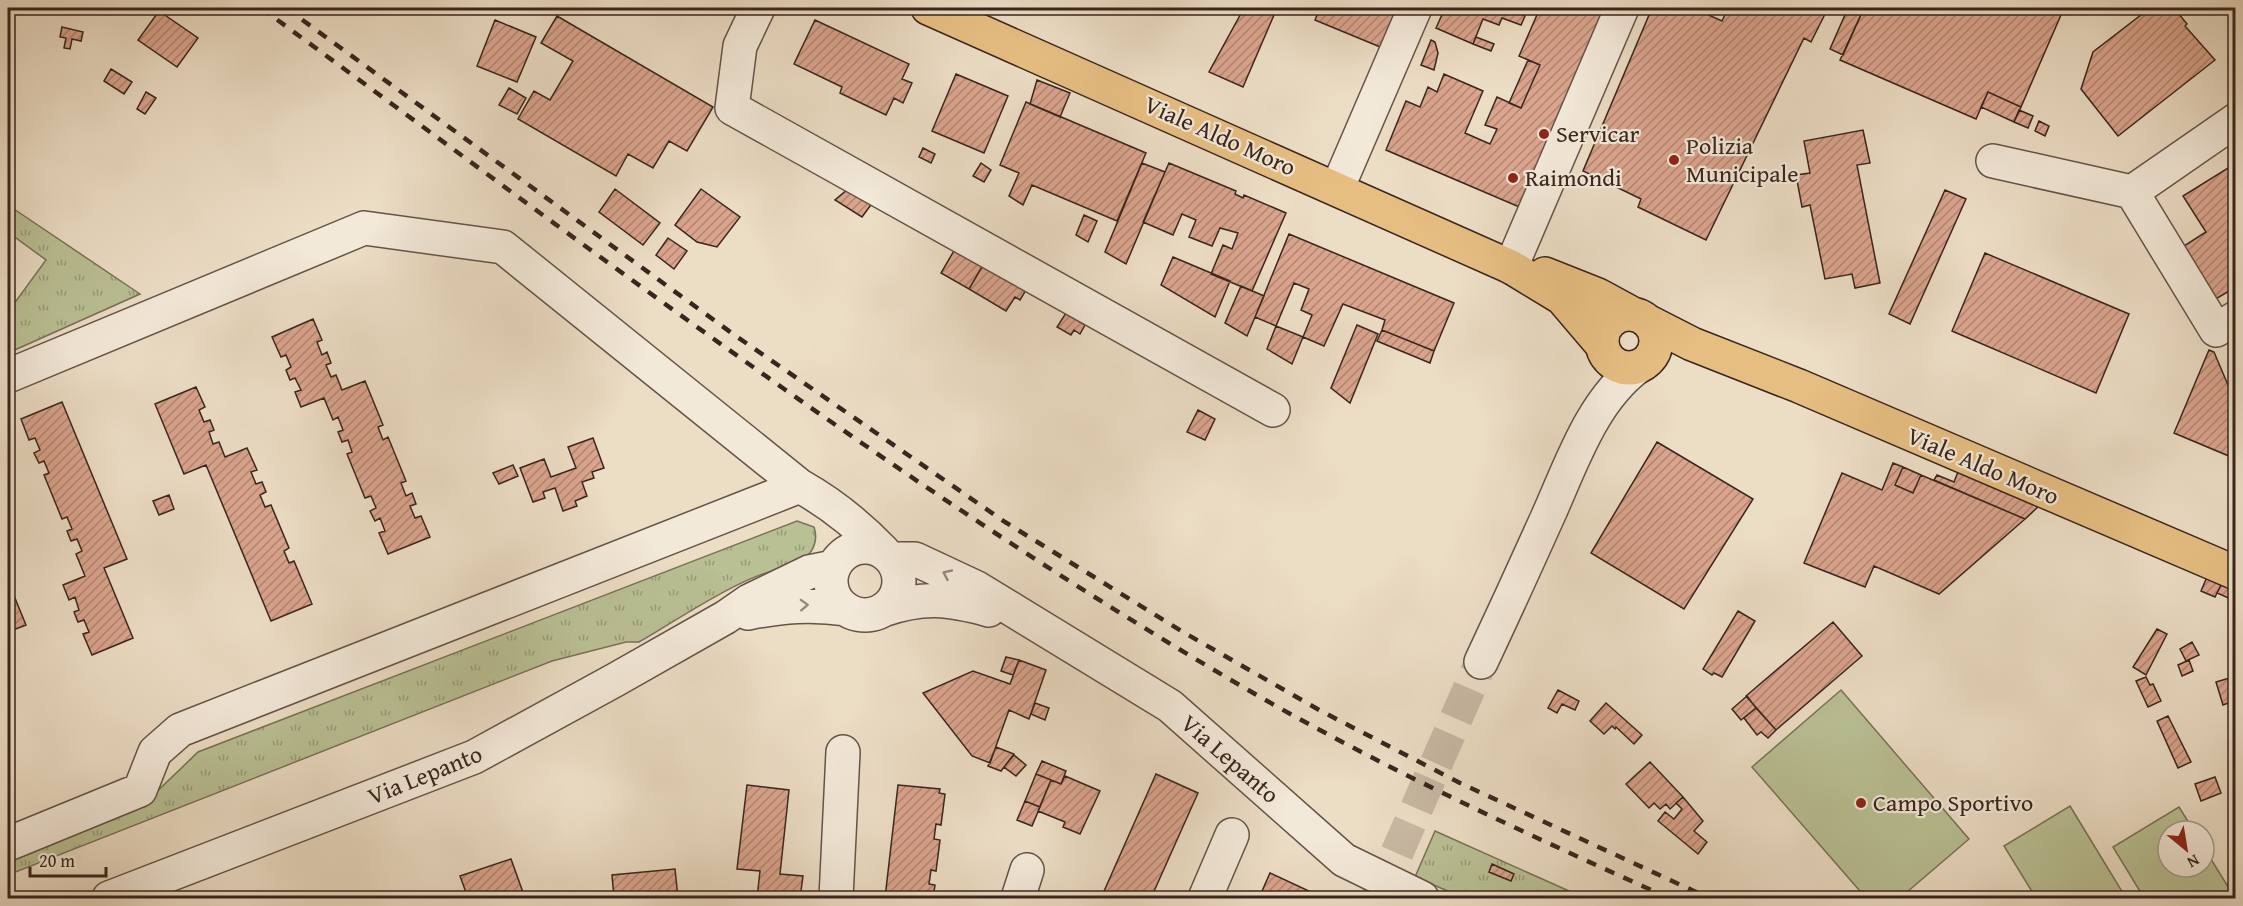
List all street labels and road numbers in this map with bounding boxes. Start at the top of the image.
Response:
street label: Viale Aldo Moro [1139,87,1302,185]
street label: Viale Aldo Moro [1902,418,2065,513]
street label: Via Lepanto [1173,706,1287,811]
street label: Via Lepanto [362,736,487,813]

